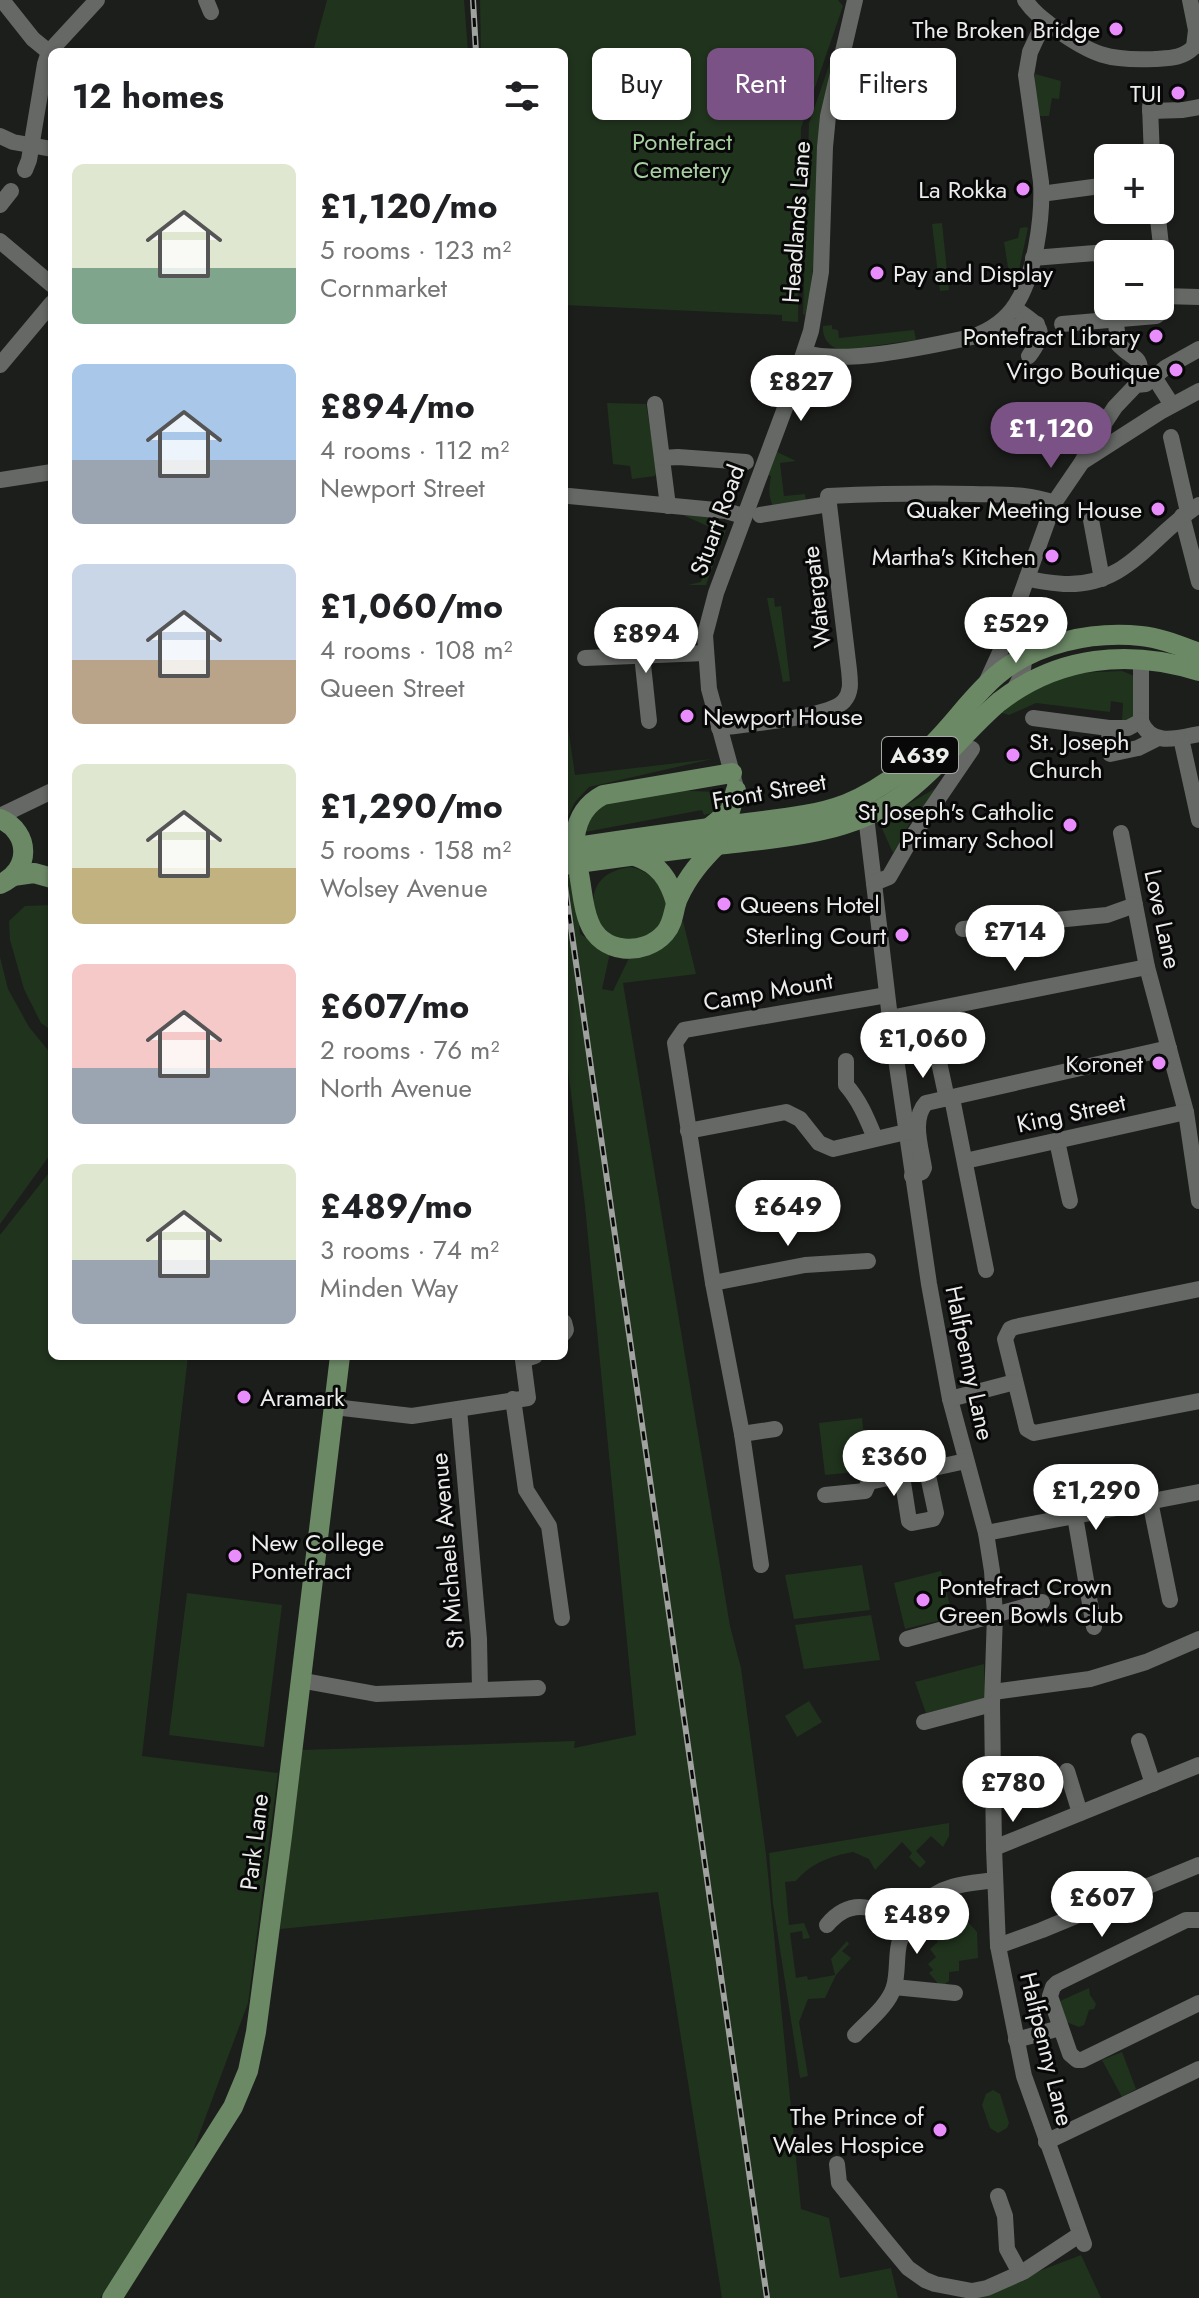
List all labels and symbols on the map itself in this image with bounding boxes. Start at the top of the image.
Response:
place label: The Broken Bridge [912,12,1100,47]
marker: The Broken Bridge [1107,20,1125,38]
place label: TUI [1130,76,1162,111]
marker: TUI [1169,84,1187,102]
park label: Pontefract Cemetery [632,124,732,187]
street label: Headlands Lane [773,140,819,304]
place label: La Rokka [918,172,1007,207]
marker: La Rokka [1014,180,1032,198]
place label: Pay and Display [893,256,1053,291]
marker: Pay and Display [868,264,886,282]
place label: Pontefract Library [963,319,1140,354]
marker: Pontefract Library [1147,327,1165,345]
place label: Virgo Boutique [1006,353,1160,388]
pin: £827 [754,355,848,423]
marker: Virgo Boutique [1167,361,1185,379]
pin: £1,120 [986,402,1116,470]
street label: Stuart Road [681,459,753,581]
place label: Quaker Meeting House [906,492,1142,527]
marker: Quaker Meeting House [1149,500,1167,518]
place label: Martha's Kitchen [872,539,1036,574]
street label: Watergate [792,544,840,650]
marker: Martha's Kitchen [1043,547,1061,565]
pin: £529 [969,597,1063,665]
pin: £894 [599,607,693,675]
place label: Newport House [703,699,863,734]
marker: Newport House [678,707,696,725]
place label: St. Joseph Church [1029,724,1130,787]
road number: A639 [882,737,958,773]
marker: St. Joseph Church [1004,746,1022,764]
street label: Front Street [709,764,829,818]
place label: St Joseph's Catholic Primary School [857,794,1054,857]
marker: St Joseph's Catholic Primary School [1061,816,1079,834]
street label: Love Lane [1135,866,1191,972]
place label: Queens Hotel [740,887,880,922]
marker: Queens Hotel [715,895,733,913]
pin: £714 [968,905,1062,973]
place label: Sterling Court [745,918,886,953]
marker: Sterling Court [893,926,911,944]
street label: Camp Mount [700,962,836,1020]
pin: £1,060 [858,1012,988,1080]
place label: Koronet [1065,1046,1143,1081]
marker: Koronet [1150,1054,1168,1072]
street label: King Street [1013,1084,1129,1142]
pin: £649 [741,1180,835,1248]
street label: Halfpenny Lane [937,1282,1003,1444]
place label: Aramark [260,1380,345,1415]
marker: Aramark [235,1388,253,1406]
pin: £360 [847,1430,941,1498]
street label: St Michaels Avenue [421,1451,473,1651]
pin: £1,290 [1031,1464,1161,1532]
place label: New College Pontefract [251,1525,384,1588]
marker: New College Pontefract [226,1547,244,1565]
place label: Pontefract Crown Green Bowls Club [939,1569,1123,1632]
marker: Pontefract Crown Green Bowls Club [914,1591,932,1609]
pin: £780 [966,1756,1060,1824]
street label: Park Lane [231,1792,277,1892]
pin: £607 [1055,1871,1149,1939]
pin: £489 [870,1888,964,1956]
street label: Halfpenny Lane [1011,1968,1083,2130]
place label: The Prince of Wales Hospice [773,2099,925,2162]
marker: The Prince of Wales Hospice [931,2121,949,2139]

